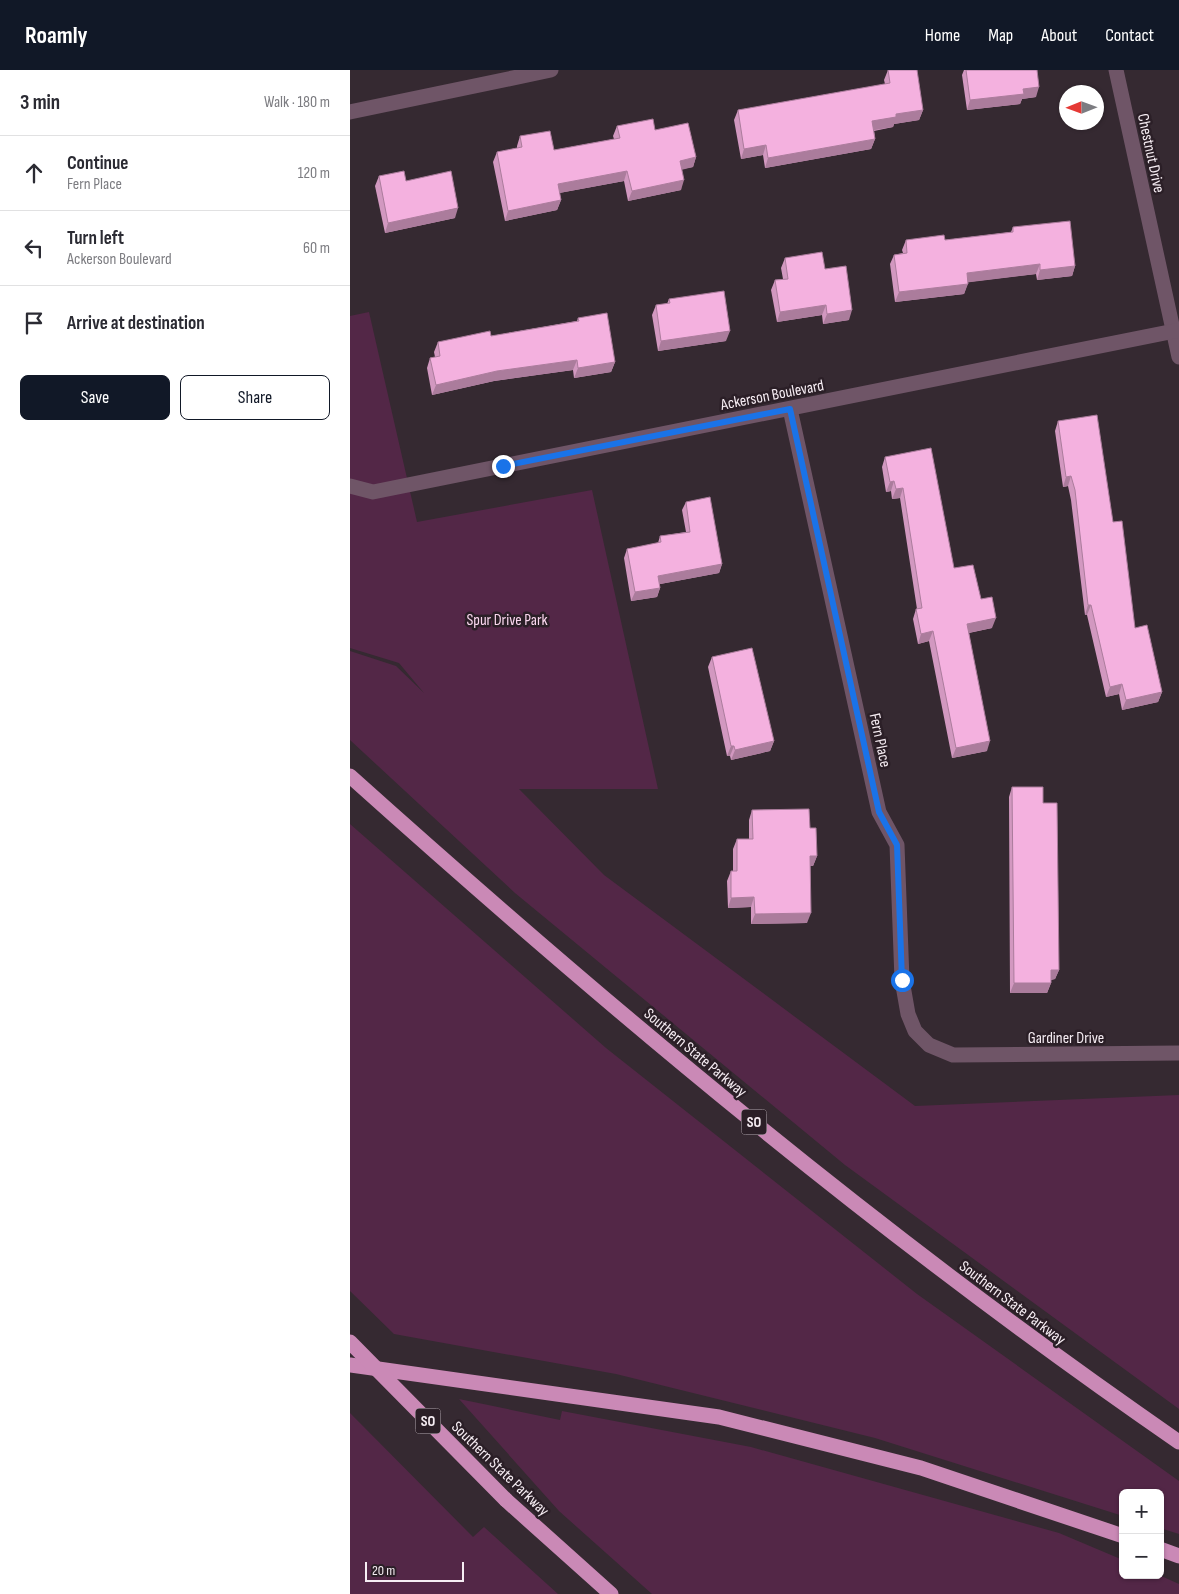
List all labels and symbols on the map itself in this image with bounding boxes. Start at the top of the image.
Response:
north arrow [1059,85,1104,130]
street label: Chestnut Drive [1133,112,1168,195]
street label: Ackerson Boulevard [718,376,826,415]
route end [492,455,515,478]
park label: Spur Drive Park [466,611,548,630]
street label: Fern Place [865,711,895,769]
route start [891,969,914,992]
street label: Southern State Parkway [640,1005,750,1102]
street label: Gardiner Drive [1028,1029,1104,1048]
road number: SO [742,1110,766,1134]
street label: Southern State Parkway [955,1257,1069,1349]
road number: SO [416,1408,440,1434]
street label: Southern State Parkway [447,1418,553,1520]
scale bar [365,1559,464,1582]

